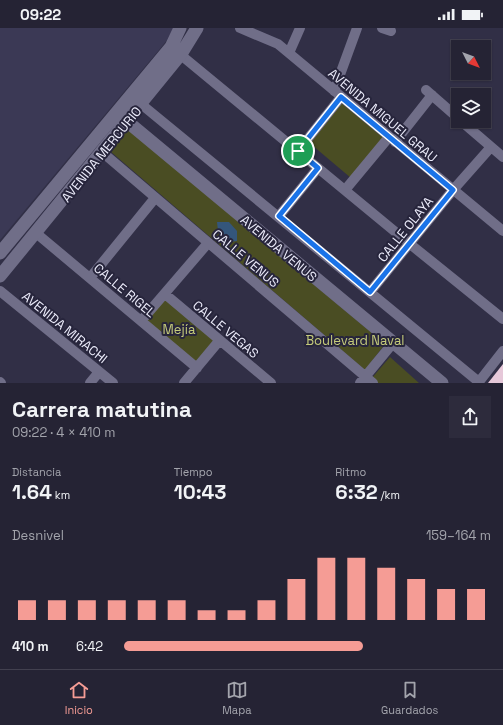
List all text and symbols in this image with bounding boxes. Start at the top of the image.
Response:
text: 09:22 [20,5,61,24]
north arrow [451,40,491,80]
map controls [451,40,491,128]
street label: AVENIDA MIGUEL GRAU [325,65,441,166]
button: layers [451,88,491,128]
street label: AVENIDA MERCURIO [58,103,145,206]
pin [281,134,315,168]
icon: arrive [287,140,309,162]
street label: CALLE OLAYA [374,193,437,266]
street label: AVENIDA VENUS [237,211,321,285]
street label: CALLE VENUS [209,226,282,291]
street label: CALLE RIGEL [90,260,159,321]
street label: AVENIDA MIRACHI [18,288,111,367]
street label: CALLE VEGAS [189,297,262,362]
park label: Mejía [163,321,196,338]
park label: Boulevard Naval [305,332,405,349]
text: Carrera matutina [12,395,192,423]
button: share [449,396,491,438]
text: 09:22 · 4 × 410 m [12,424,115,441]
text: Distancia [12,465,61,479]
text: Tiempo [174,465,213,479]
text: Ritmo [335,465,366,479]
text: 1.64 [12,479,52,505]
text: 10:43 [174,479,227,505]
text: 6:32 [335,479,378,505]
text: km [52,488,70,502]
text: /km [378,488,400,502]
text: Desnivel [12,527,64,544]
text: 159–164 m [426,527,491,544]
text: 410 m [12,638,48,655]
text: 6:42 [76,638,103,655]
tab: Inicio [65,679,93,717]
tab: Mapa [222,679,252,717]
tab: Guardados [381,679,438,717]

